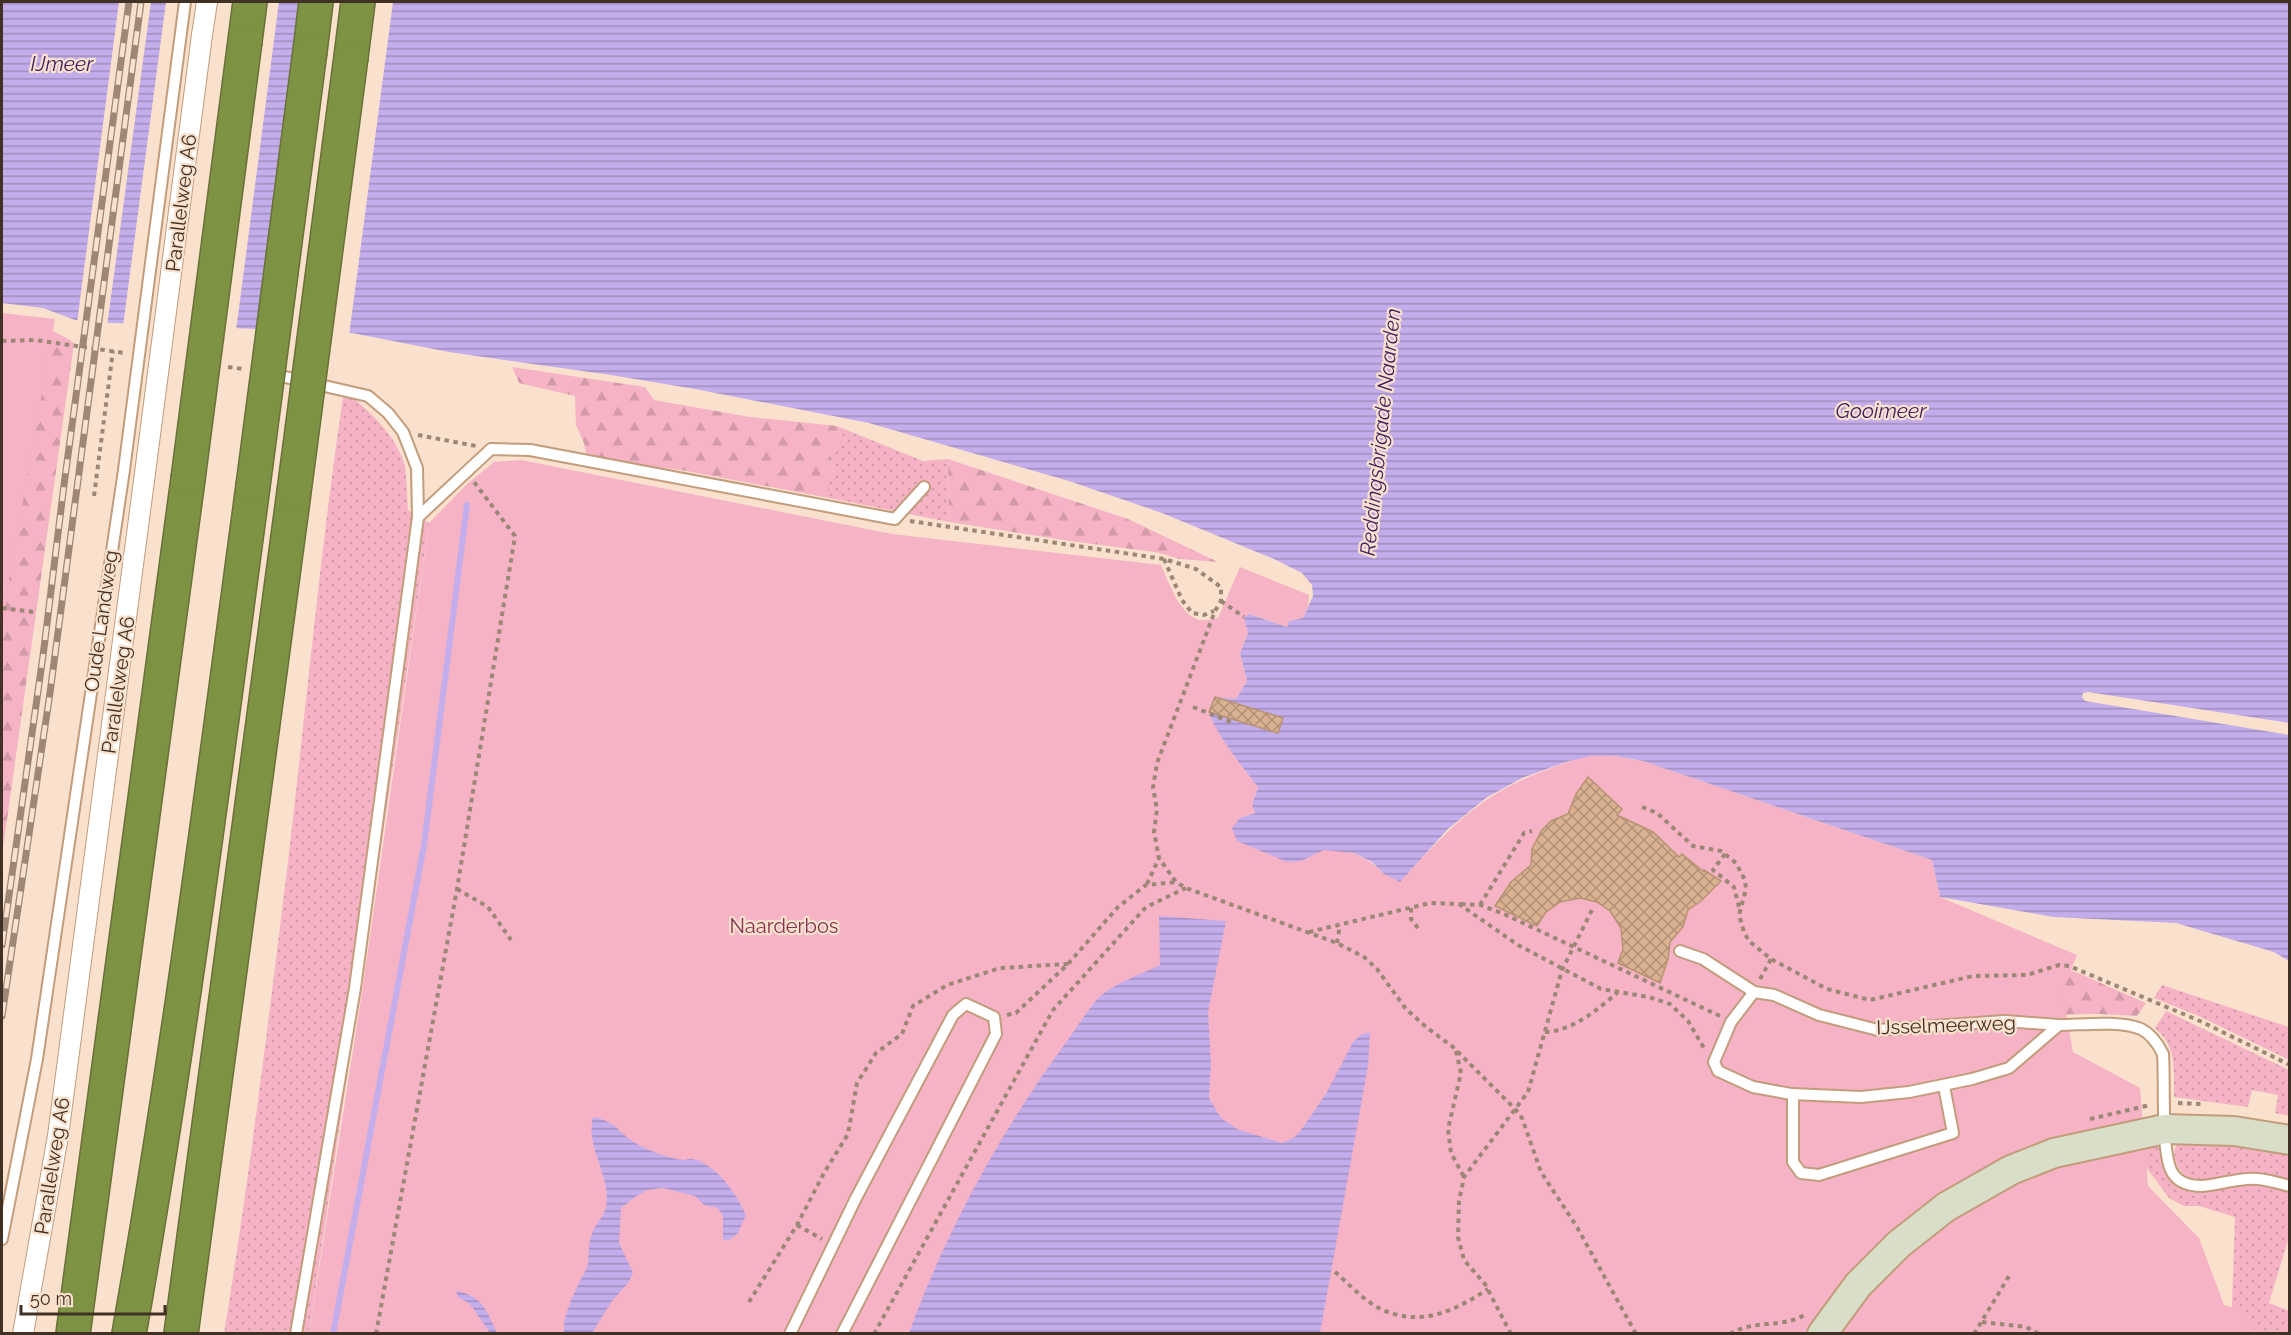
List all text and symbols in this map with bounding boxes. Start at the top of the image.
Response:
water label: IJmeer [30,51,94,76]
street label: Parallelweg A6 [161,133,201,273]
water label: Reddingsbrigade Naarden [1355,307,1405,557]
water label: Gooimeer [1835,398,1927,423]
street label: Oude Landweg [79,549,123,693]
street label: Parallelweg A6 [96,615,140,755]
park label: Naarderbos [730,914,838,938]
street label: IJsselmeerweg [1876,1011,2016,1039]
street label: Parallelweg A6 [29,1096,75,1236]
scale bar [21,1278,165,1316]
text: 50 m [30,1288,72,1309]

